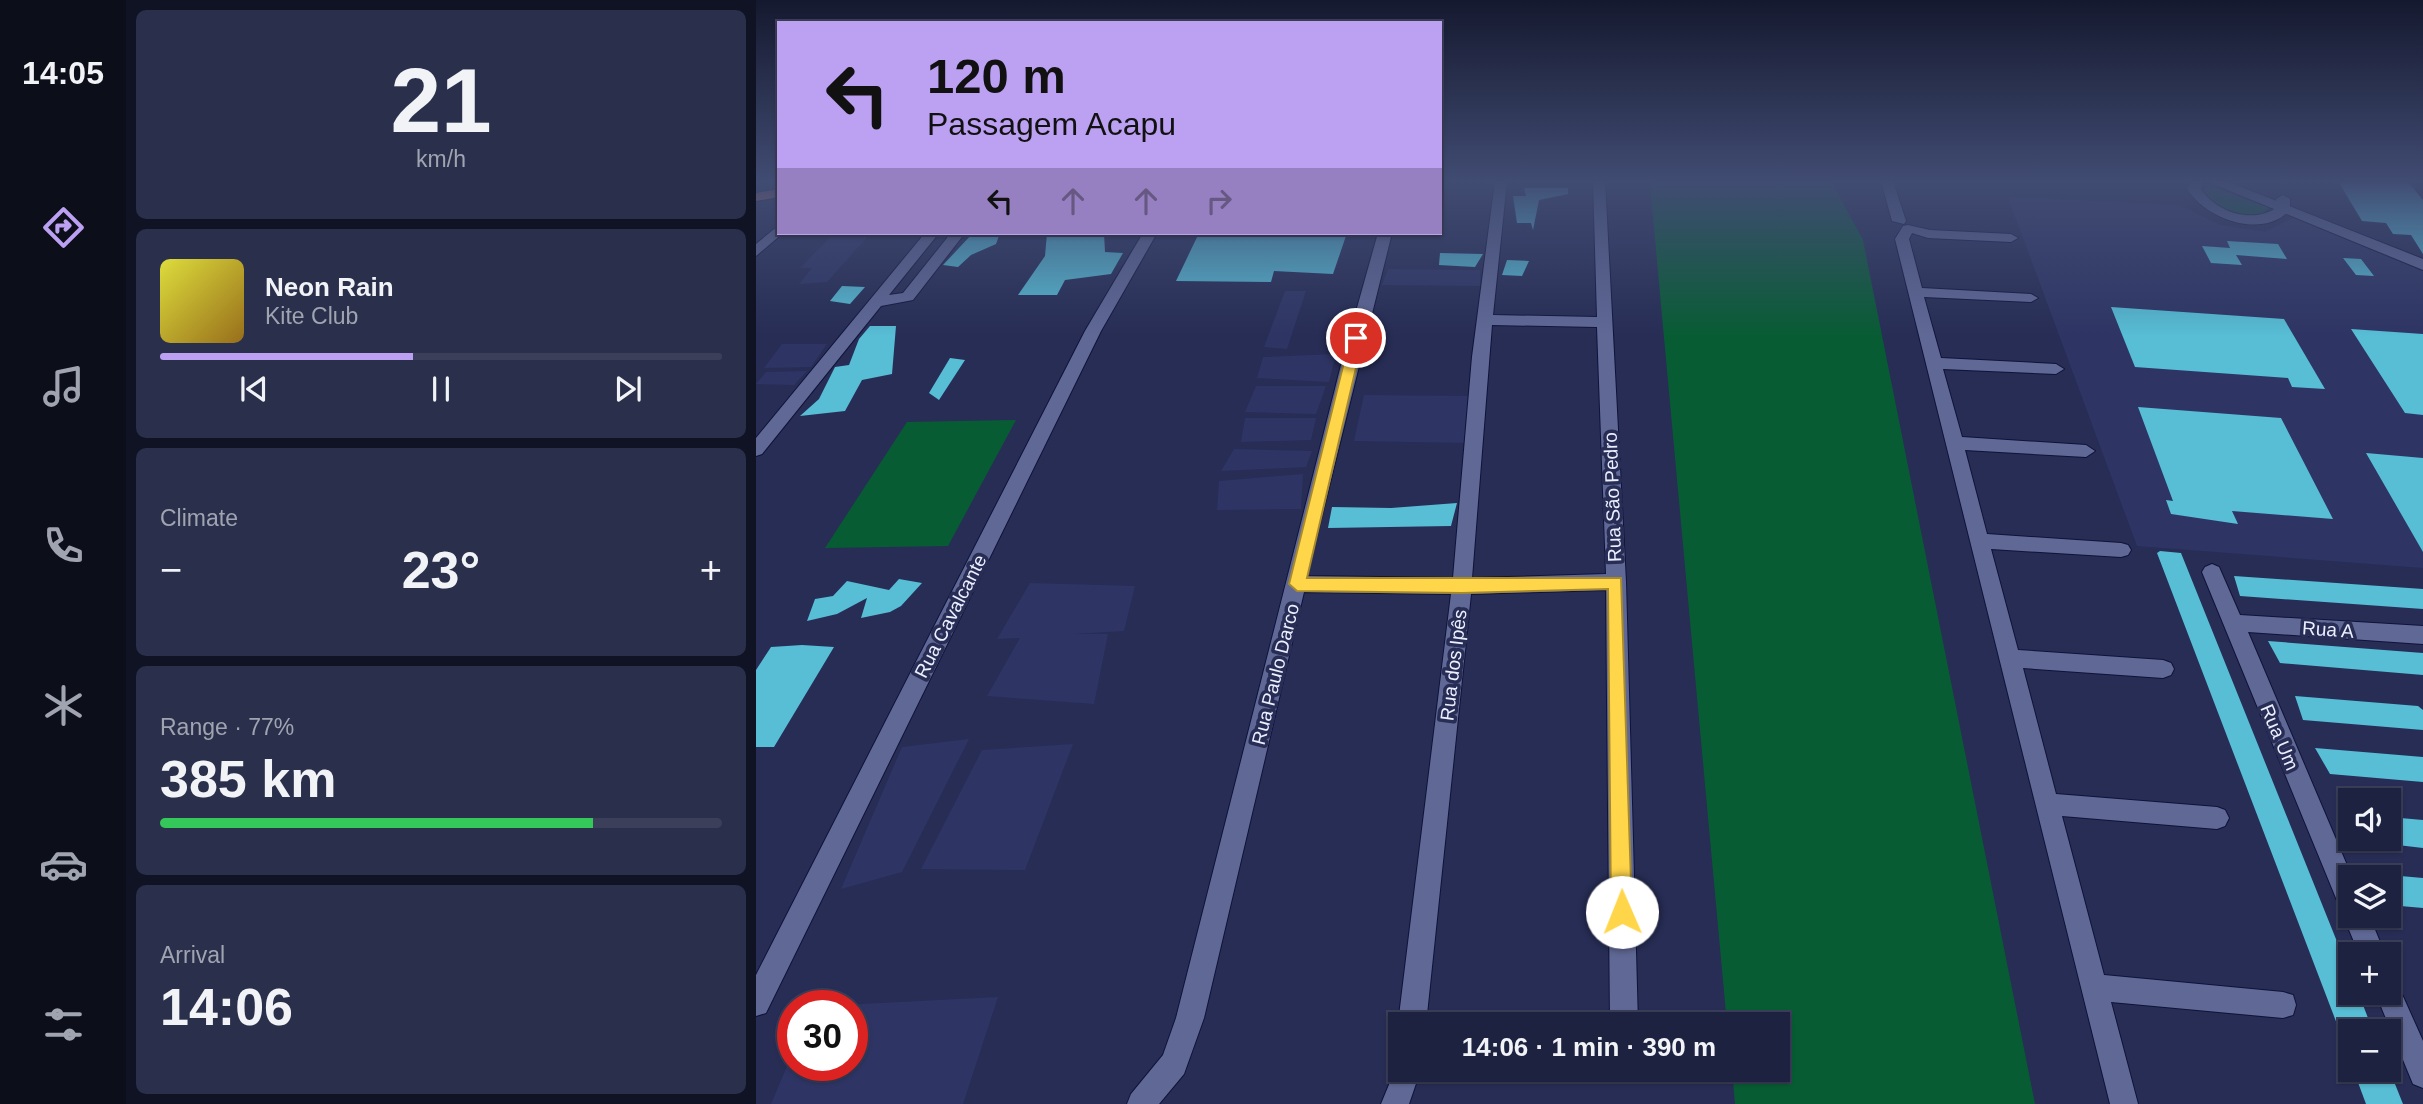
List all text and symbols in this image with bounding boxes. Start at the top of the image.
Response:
icon: left [812,49,903,140]
text: 120 m [927,49,1066,103]
text: 21 [390,50,492,151]
text: 14:05 [22,55,104,91]
text: Passagem Acapu [927,106,1176,142]
text: km/h [416,146,466,172]
icon: left [981,182,1019,220]
icon: ahead [1054,182,1092,220]
icon: ahead [1127,182,1165,220]
icon: right [1200,182,1238,220]
icon: directions [39,203,88,252]
text: Neon Rain [265,272,394,302]
text: Kite Club [265,303,358,329]
pin [1326,308,1386,368]
icon: arrive [1337,319,1375,357]
icon: music [39,362,88,411]
icon: previous [235,370,273,408]
icon: pause [422,370,460,408]
icon: next [609,370,647,408]
street label: Rua São Pedro [1600,432,1625,562]
text: Climate [160,505,238,531]
icon: phone [39,521,88,570]
text: 23° [402,541,480,599]
text: − [160,549,182,591]
text: + [700,549,722,591]
street label: Rua Cavalcante [910,551,990,681]
street label: Rua Paulo Darco [1248,601,1303,747]
street label: Rua dos Ipês [1436,608,1471,722]
street label: Rua A [2301,617,2355,642]
icon: climate [39,681,88,730]
street label: Rua Um [2256,701,2303,773]
text: Range · 77% [160,714,294,740]
text: 385 km [160,750,336,808]
map controls [2338,788,2401,1082]
button: sound [2338,788,2401,851]
icon: car [39,840,88,889]
button: layers [2338,865,2401,928]
position arrow [1585,875,1659,949]
text: Arrival [160,942,225,968]
button: + [2338,942,2401,1005]
text: 14:06 [160,978,293,1036]
speed limit sign: 30 [777,990,868,1081]
icon: filters [39,1000,88,1049]
button: − [2338,1019,2401,1082]
text: 14:06 · 1 min · 390 m [1462,1032,1716,1062]

